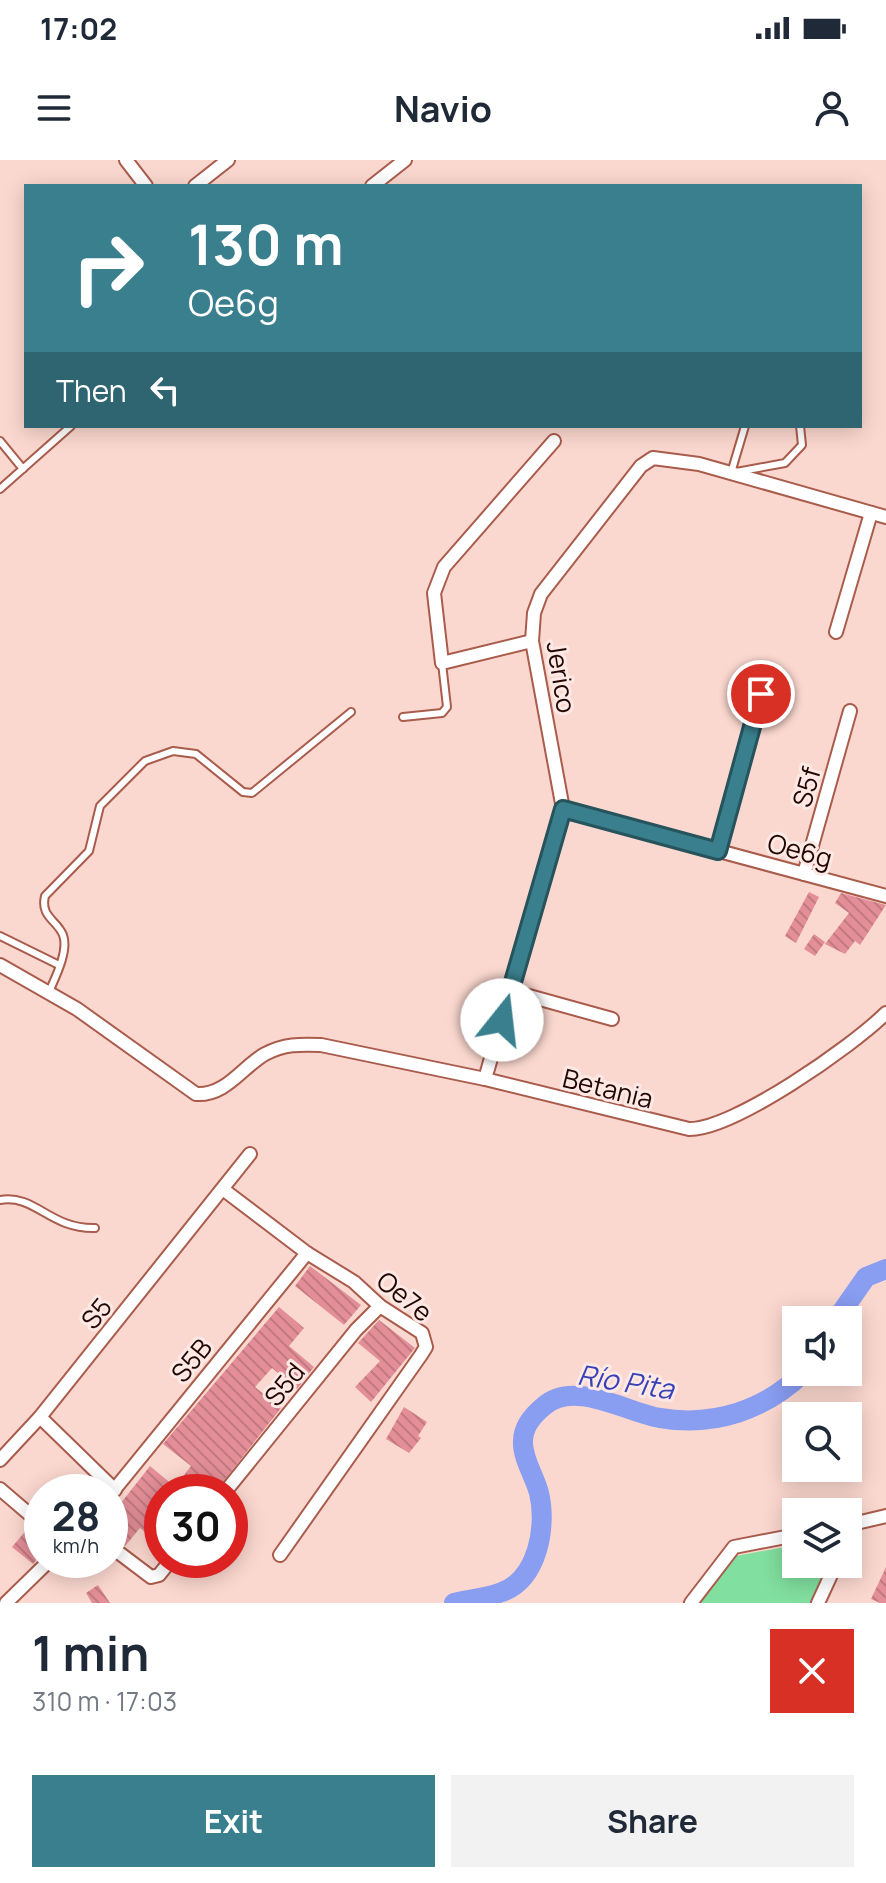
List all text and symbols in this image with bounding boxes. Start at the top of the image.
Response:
text: 17:02 [40,8,117,49]
text: Navio [394,84,492,133]
icon: menu [32,86,76,130]
icon: person [810,86,854,130]
text: 130 m [188,205,344,282]
icon: right [56,216,160,320]
text: Oe6g [188,278,279,327]
icon: left [143,368,187,412]
text: Then [56,370,127,411]
street label: Jerico [539,639,585,715]
pin [727,660,795,728]
icon: arrive [739,672,783,716]
street label: S5f [783,763,829,811]
street label: Oe6g [764,824,836,876]
position arrow [460,978,544,1062]
street label: Betania [559,1059,657,1117]
street label: Oe7e [369,1262,441,1330]
street label: S5 [72,1290,120,1336]
map controls [782,1306,862,1578]
button: sound [782,1306,862,1386]
street label: S5B [162,1330,220,1390]
street label: S5d [255,1355,313,1413]
water label: Río Pita [575,1355,678,1408]
button: search [782,1402,862,1482]
speed limit sign: 30 [144,1474,248,1578]
text: 28 [52,1488,100,1543]
button: layers [782,1498,862,1578]
text: km/h [53,1532,99,1559]
text: 1 min [32,1620,149,1685]
button: close [770,1629,854,1713]
text: 310 m · 17:03 [32,1683,177,1719]
button: Exit [32,1775,435,1867]
button: Share [451,1775,854,1867]

